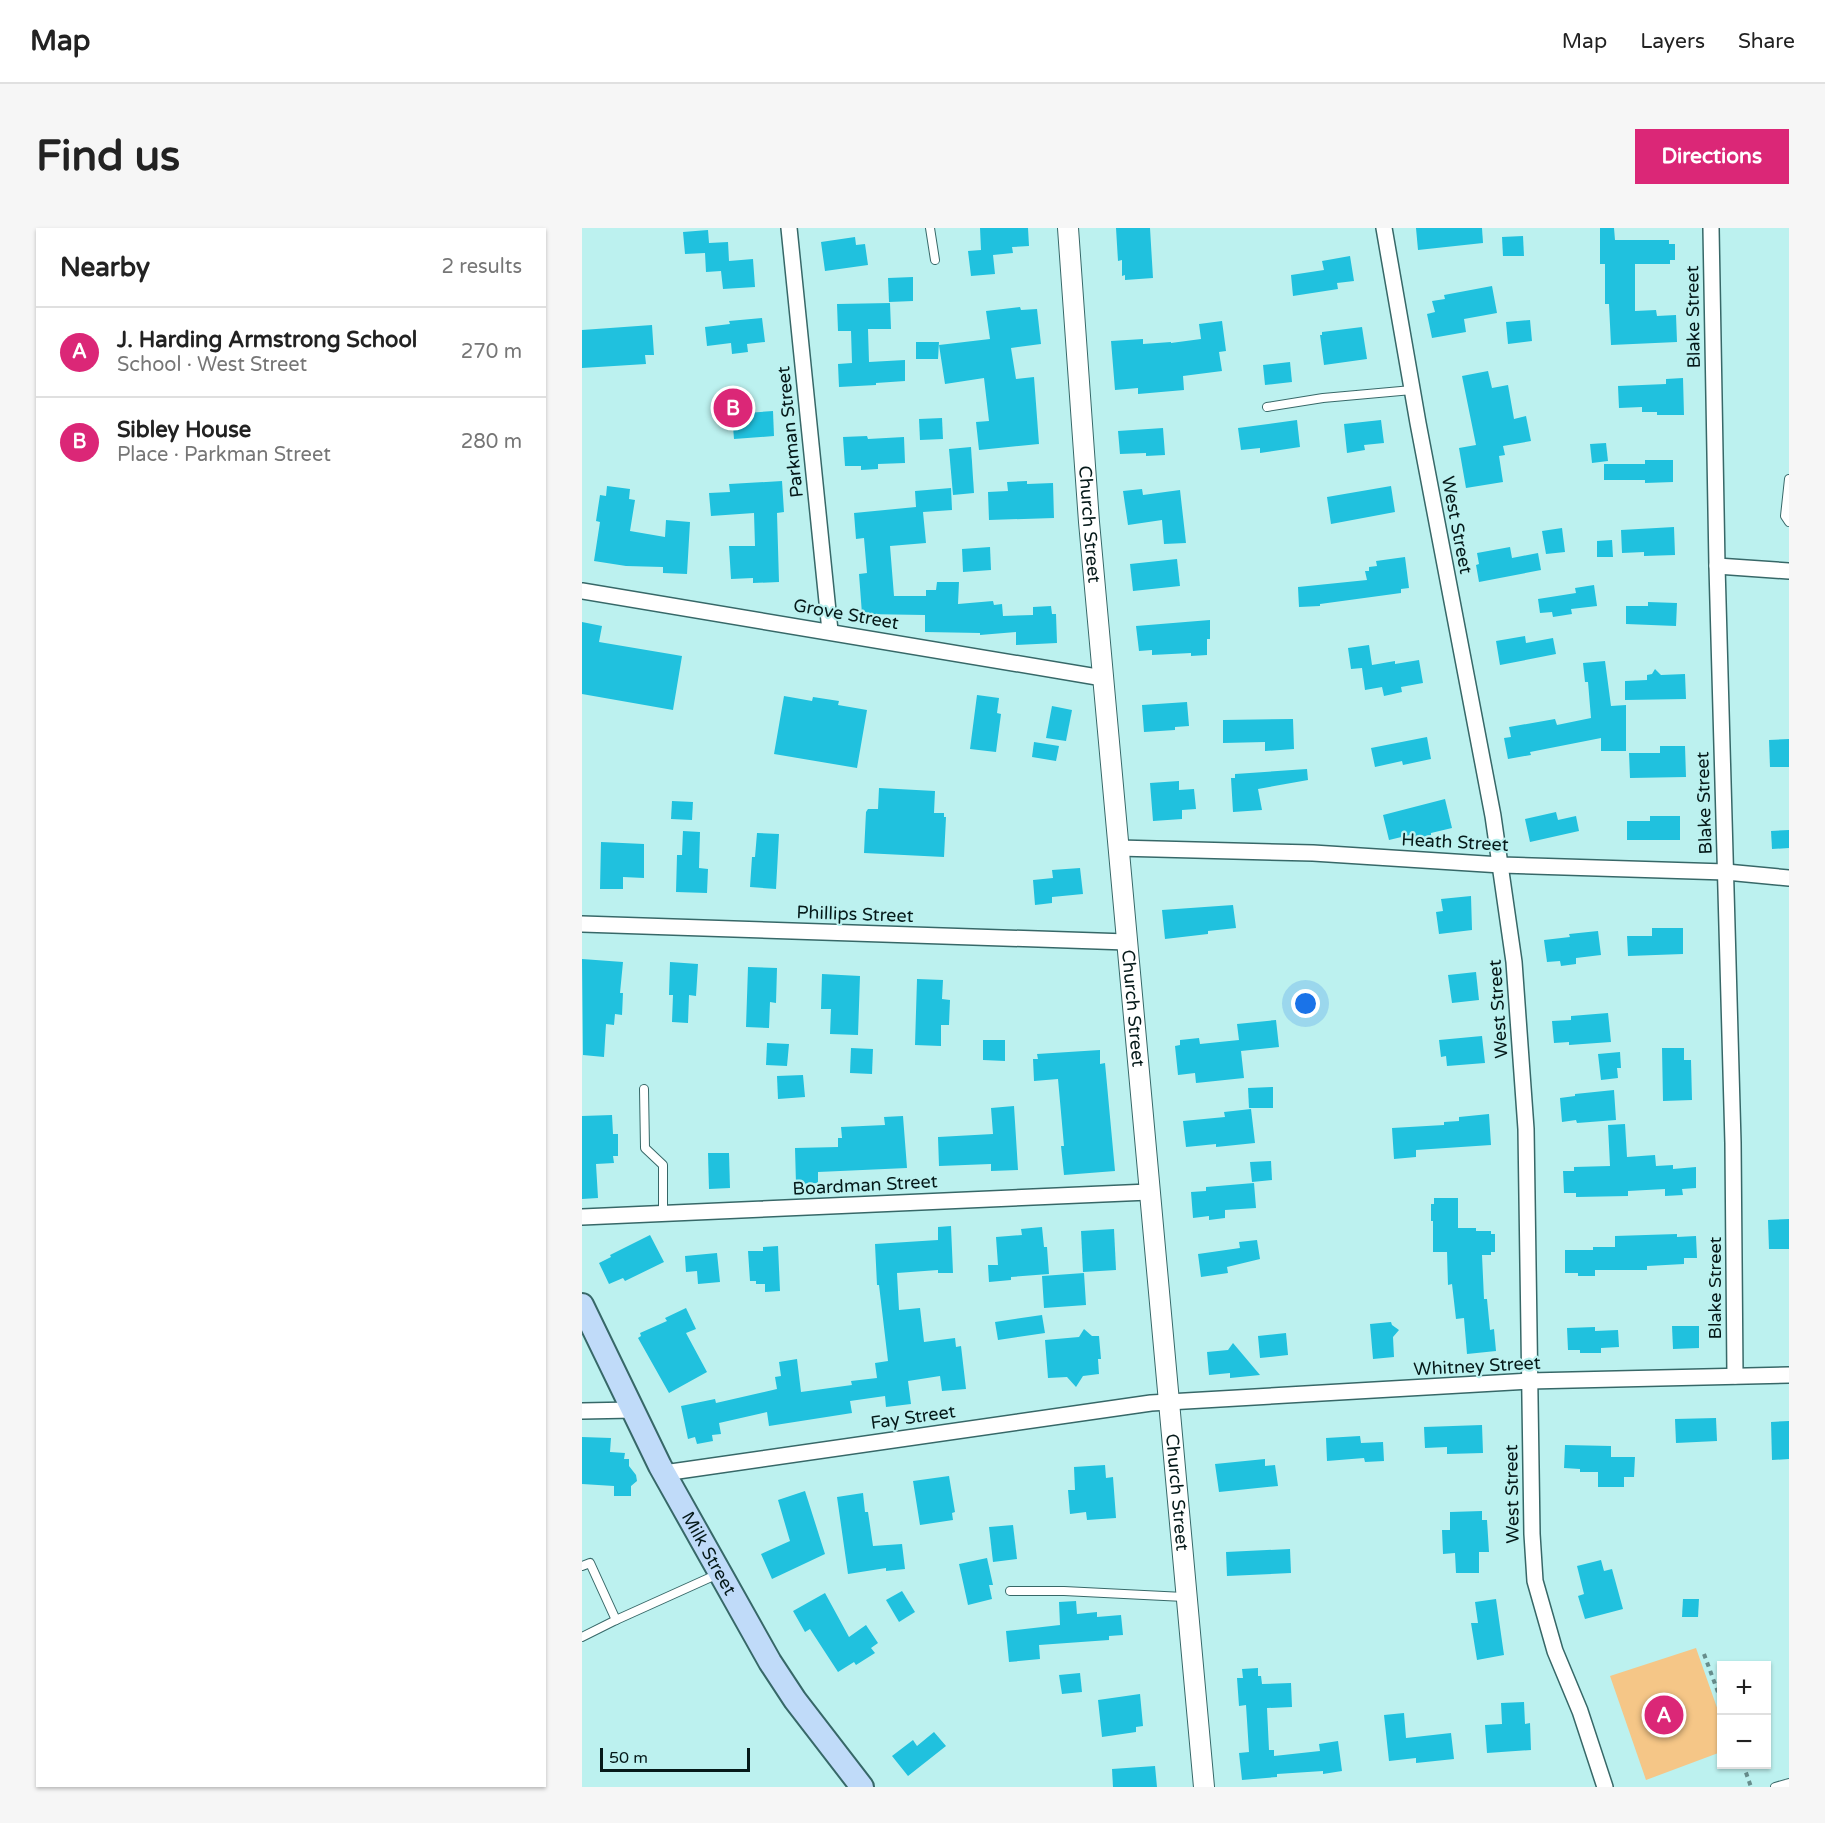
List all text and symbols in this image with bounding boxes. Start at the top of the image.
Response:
text: Map [30,24,90,58]
text: Map [1562,29,1607,54]
text: Layers [1640,29,1705,54]
text: Share [1738,29,1795,54]
button: Directions [1635,129,1789,184]
text: Find us [36,131,180,182]
text: Nearby [60,252,150,283]
text: 2 results [442,255,522,279]
street label: Blake Street [1681,265,1705,369]
text: J. Harding Armstrong School [117,327,417,353]
text: A [72,340,87,364]
text: 270 m [461,340,522,364]
text: School · West Street [117,353,307,377]
street label: Parkman Street [772,365,808,499]
pin: B [714,386,752,430]
text: Sibley House [117,417,251,443]
text: B [73,430,86,454]
text: 280 m [461,430,522,454]
text: Place · Parkman Street [117,443,331,467]
street label: Church Street [1074,465,1106,584]
street label: West Street [1437,474,1477,576]
street label: Grove Street [792,594,901,634]
street label: Blake Street [1691,751,1717,855]
street label: Heath Street [1401,828,1509,856]
street label: Phillips Street [796,901,914,927]
street label: Church Street [1117,949,1150,1068]
street label: West Street [1484,959,1512,1059]
your location [1291,989,1320,1018]
street label: Boardman Street [792,1170,938,1200]
street label: Blake Street [1704,1236,1726,1339]
street label: Whitney Street [1413,1352,1541,1380]
street label: Fay Street [869,1400,957,1434]
street label: Church Street [1161,1433,1194,1552]
street label: West Street [1500,1444,1524,1544]
street label: Milk Street [677,1508,741,1599]
map controls [1717,1661,1771,1769]
button: + [1717,1661,1771,1715]
pin: A [1644,1692,1684,1738]
button: − [1717,1715,1771,1769]
scale bar [600,1745,750,1772]
text: 50 m [609,1748,648,1768]

